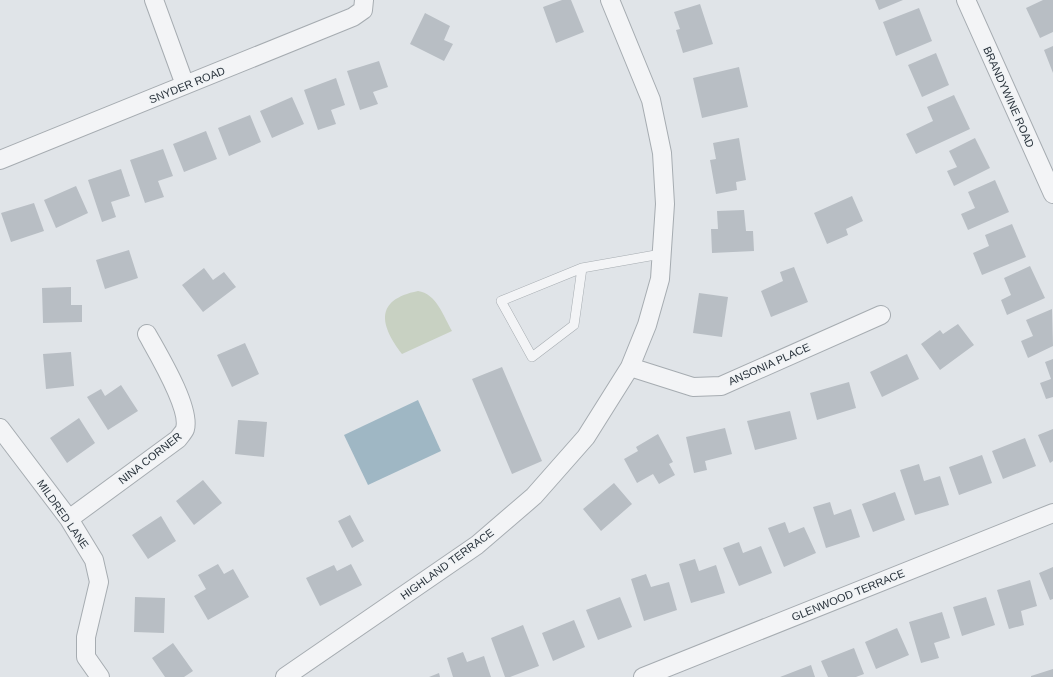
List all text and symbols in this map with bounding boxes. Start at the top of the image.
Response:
street label: BRANDYWINE ROAD [981,45,1037,149]
street label: SNYDER ROAD [147,64,227,106]
street label: ANSONIA PLACE [726,341,812,387]
street label: NINA CORNER [116,430,184,486]
street label: MILDRED LANE [35,477,91,551]
street label: HIGHLAND TERRACE [398,526,496,602]
street label: GLENWOOD TERRACE [790,567,906,623]

